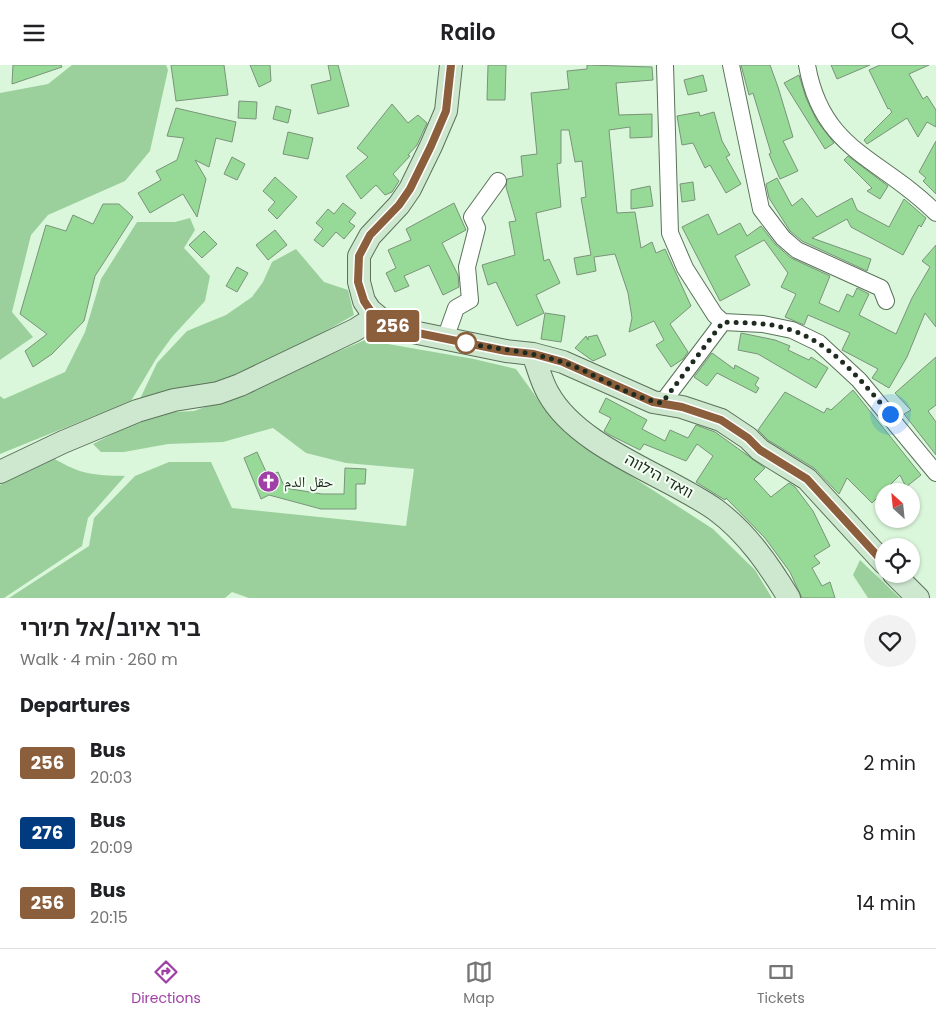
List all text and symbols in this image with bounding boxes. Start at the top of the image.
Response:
text: Railo [440,17,496,48]
icon: menu [20,19,48,47]
icon: search [888,19,916,47]
line badge: 256 [364,310,422,342]
text: 256 [376,313,410,338]
unlabelled marker [455,332,477,354]
your location [878,402,903,427]
street label: וואדי הילווה [621,448,697,503]
church icon: حقل الدم [256,470,280,494]
place label: حقل الدم [284,471,334,492]
north arrow [875,483,920,527]
map controls [875,483,920,583]
button: locate [875,538,920,583]
text: ביר איוב/אל ת׳ורי [20,611,201,644]
button: heart [864,615,916,667]
text: Walk · 4 min · 260 m [20,648,178,671]
text: Departures [20,692,130,719]
text: Bus [90,737,126,764]
text: 256 [31,750,64,775]
text: 2 min [864,750,916,777]
text: 20:03 [90,766,132,789]
text: Bus [90,807,126,834]
text: 276 [32,820,63,845]
text: 8 min [863,820,916,847]
text: 20:09 [90,836,133,859]
text: Bus [90,877,126,904]
text: 256 [31,890,64,915]
text: 14 min [856,890,916,917]
text: 20:15 [90,906,128,929]
tab: Directions [131,958,201,1009]
tab: Map [463,958,494,1009]
tab: Tickets [757,958,805,1009]

